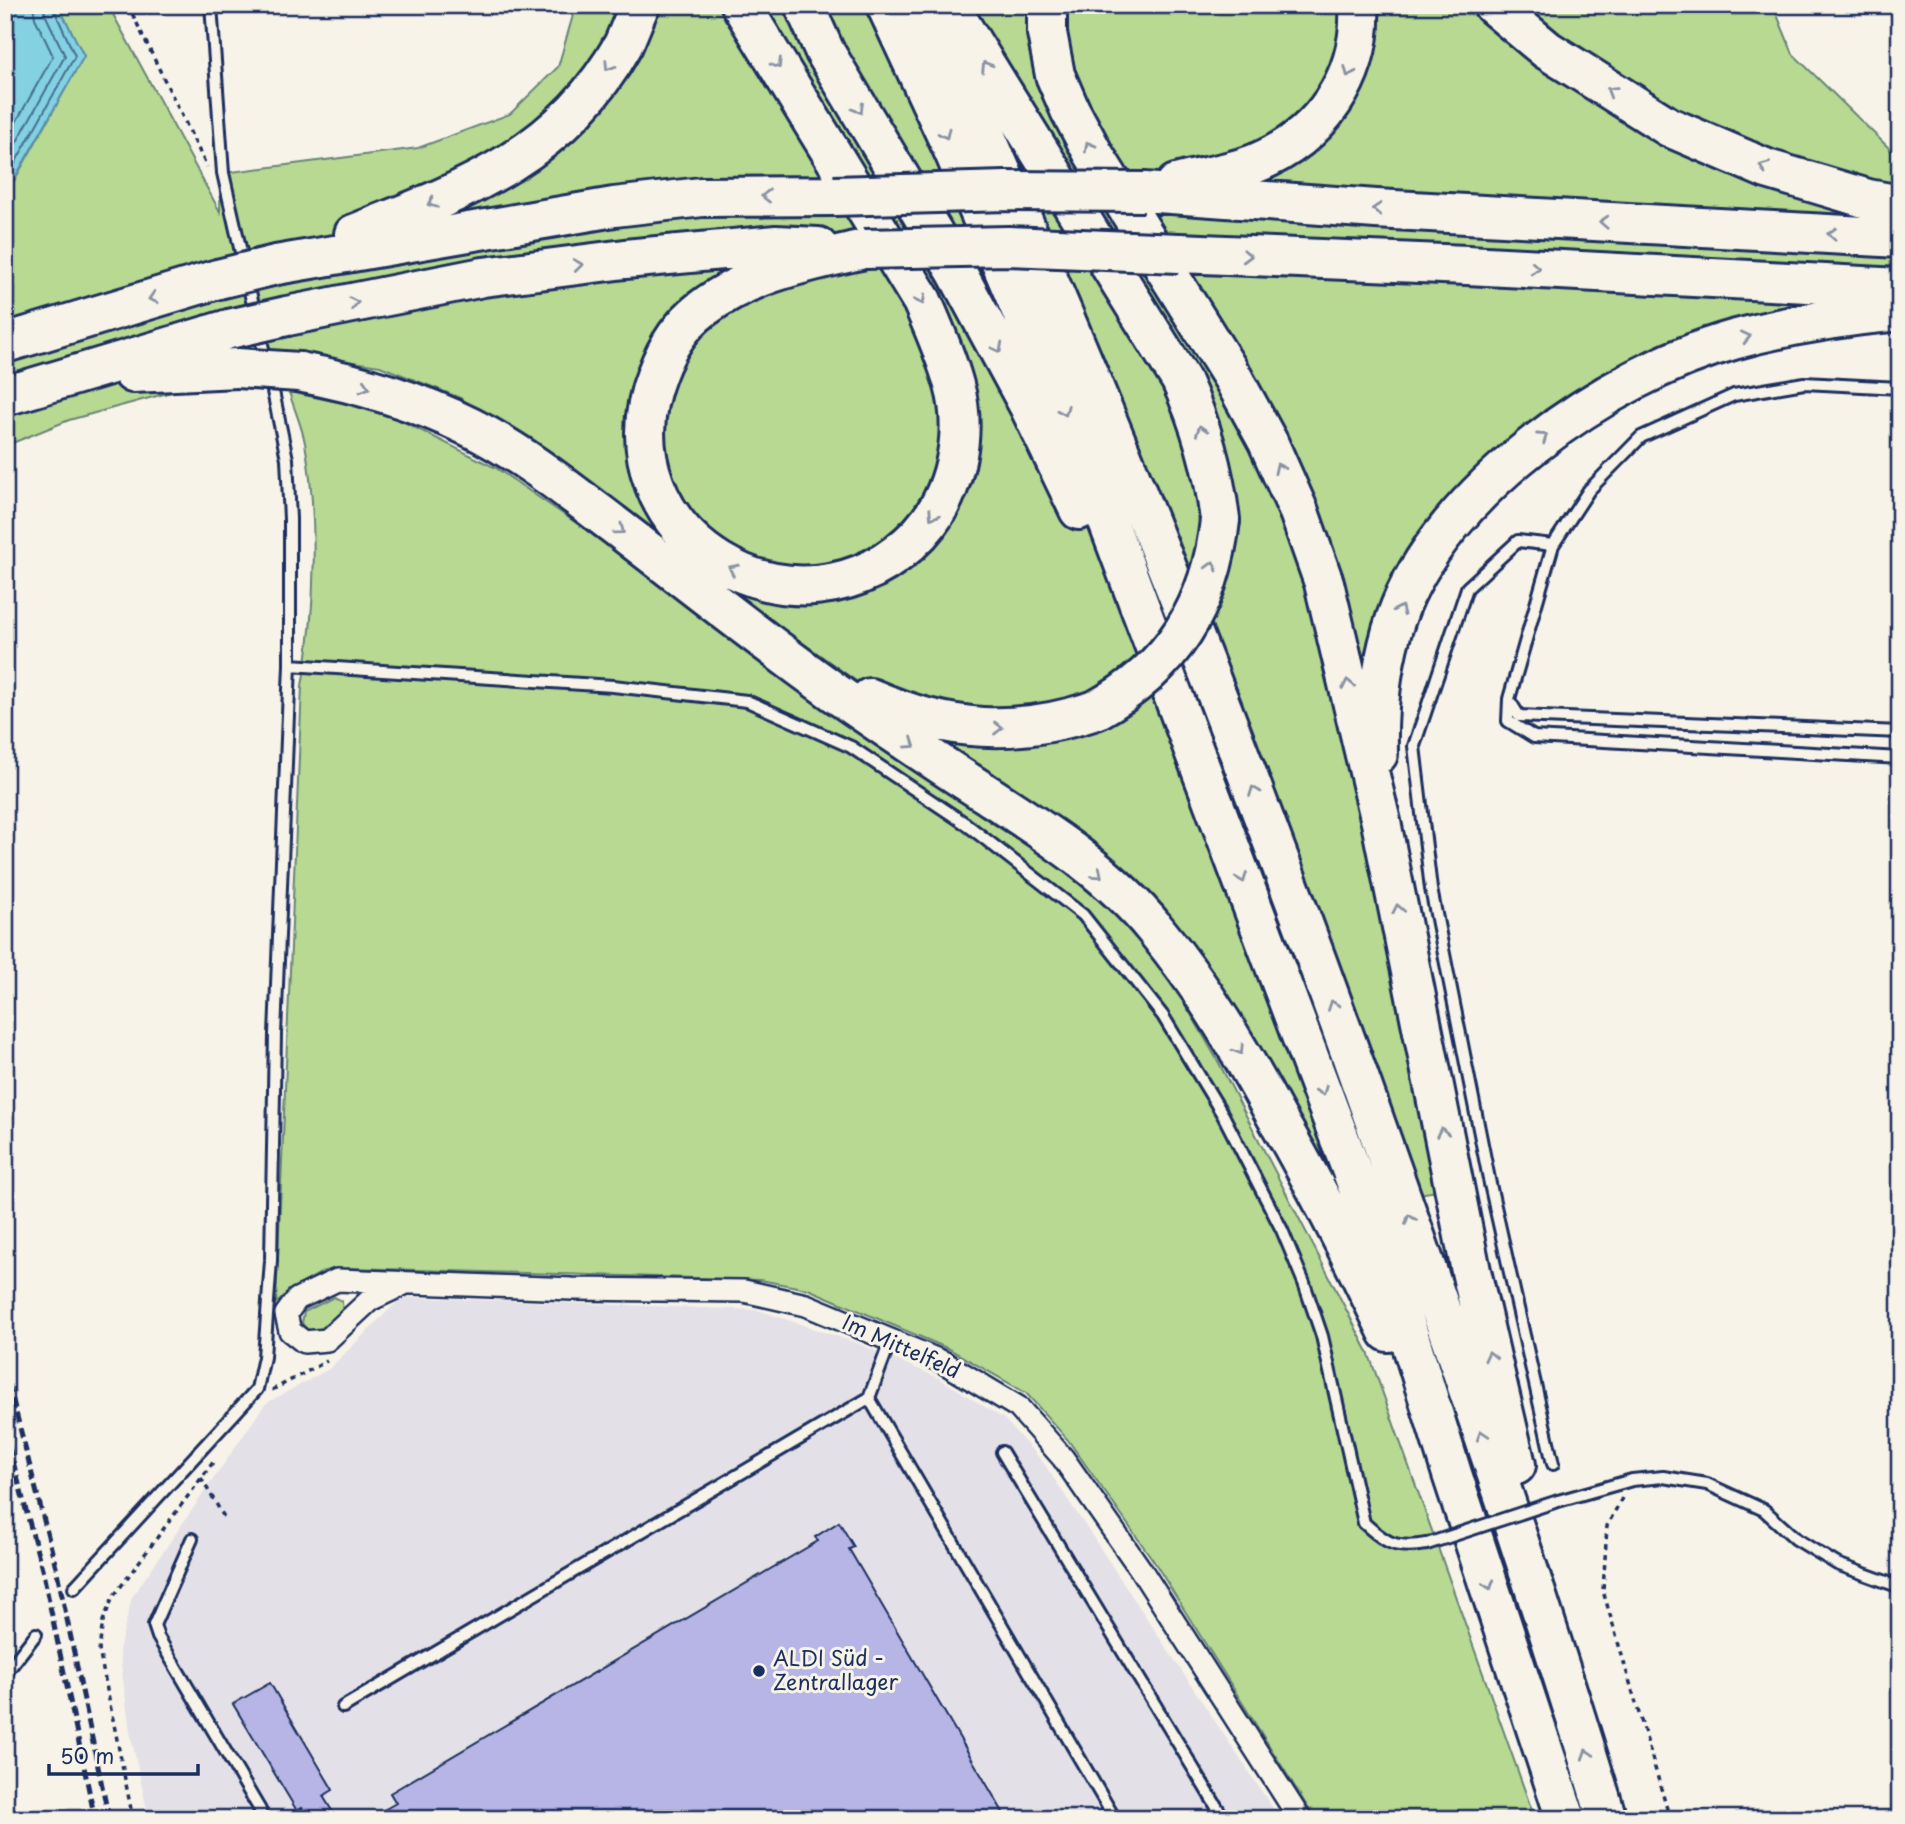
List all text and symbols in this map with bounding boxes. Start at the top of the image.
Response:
one-way arrow [768,56,781,69]
one-way arrow [604,58,617,71]
one-way arrow [981,60,994,73]
one-way arrow [1343,65,1357,77]
one-way arrow [1606,86,1619,99]
one-way arrow [850,101,863,114]
one-way arrow [937,127,951,139]
one-way arrow [1084,141,1097,153]
one-way arrow [1758,161,1770,175]
one-way arrow [760,189,771,204]
one-way arrow [427,195,439,209]
one-way arrow [1372,202,1383,217]
one-way arrow [1599,215,1610,230]
one-way arrow [1826,227,1837,242]
one-way arrow [1242,248,1253,263]
one-way arrow [572,257,584,272]
one-way arrow [1529,261,1540,276]
one-way arrow [147,290,159,305]
one-way arrow [912,292,926,305]
one-way arrow [348,296,360,311]
one-way arrow [1740,331,1752,345]
one-way arrow [990,340,1003,353]
one-way arrow [359,378,371,393]
one-way arrow [1056,403,1070,416]
one-way arrow [1195,424,1209,436]
one-way arrow [1535,433,1548,445]
one-way arrow [1274,463,1288,475]
one-way arrow [929,507,942,520]
one-way arrow [612,521,625,534]
one-way arrow [1204,560,1218,572]
one-way arrow [728,564,740,578]
one-way arrow [1392,605,1406,617]
one-way arrow [1342,678,1356,690]
one-way arrow [993,720,1004,736]
one-way arrow [903,736,916,749]
one-way arrow [1249,786,1263,798]
one-way arrow [1090,866,1103,878]
one-way arrow [1234,871,1248,883]
one-way arrow [1392,903,1407,915]
one-way arrow [1327,999,1341,1011]
one-way arrow [1231,1043,1244,1056]
one-way arrow [1314,1084,1328,1096]
one-way arrow [1436,1126,1451,1138]
one-way arrow [1404,1213,1418,1225]
street label: Im Mittelfeld [838,1305,966,1386]
one-way arrow [1484,1350,1499,1362]
one-way arrow [1476,1429,1490,1441]
one-way arrow [1481,1579,1495,1591]
place label: ALDI Süd - Zentrallager [773,1641,899,1697]
marker: ALDI Süd - Zentrallager [751,1663,767,1679]
scale bar [49,1733,198,1777]
text: 50 m [60,1739,114,1771]
one-way arrow [1581,1748,1595,1760]

